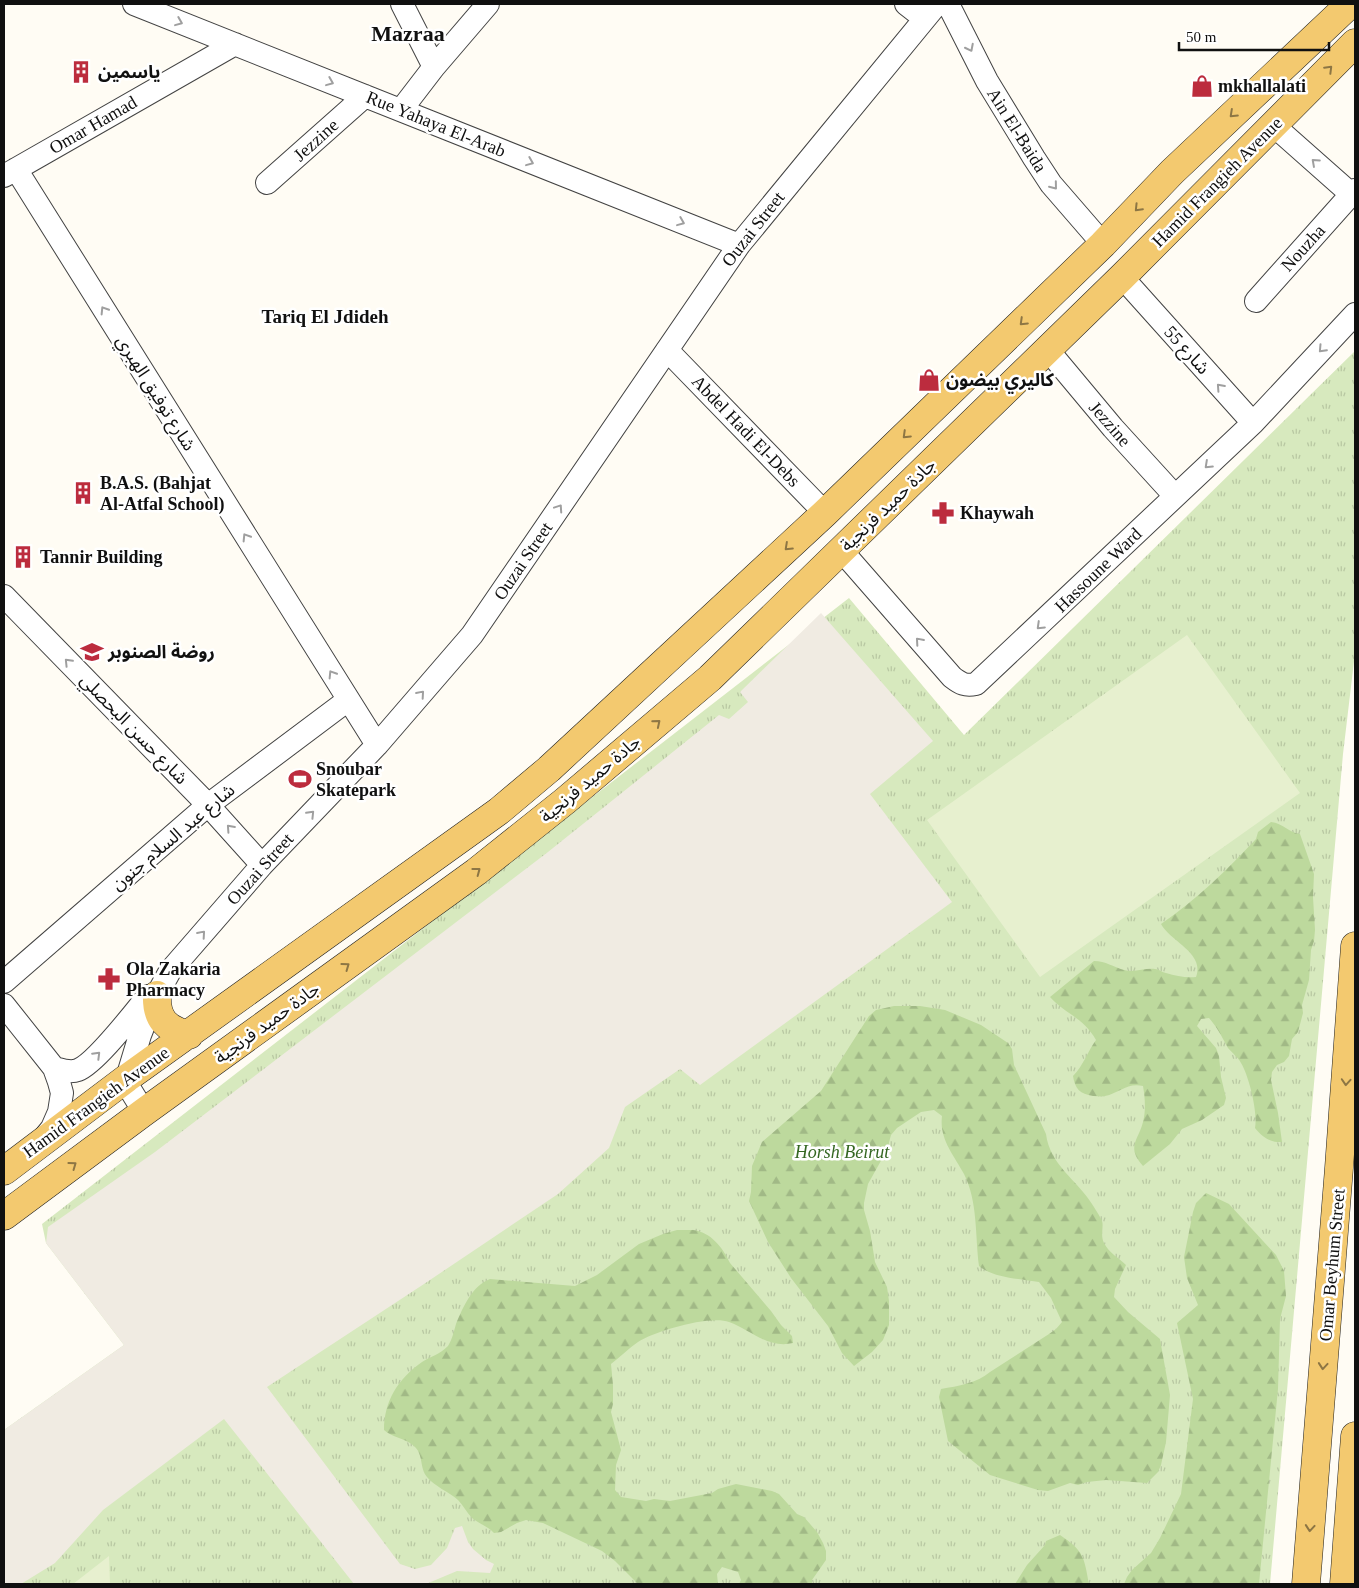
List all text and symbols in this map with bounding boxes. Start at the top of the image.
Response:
one-way arrow [175,16,183,26]
scale bar [1179,20,1329,52]
district label: Mazraa [371,21,445,46]
text: 50 m [1186,29,1217,45]
one-way arrow [964,42,974,51]
building icon: ياسمين [68,59,94,85]
place label: ياسمين [98,62,160,82]
one-way arrow [1323,66,1332,75]
shop icon: mkhallalati [1189,73,1215,99]
one-way arrow [325,76,334,86]
place label: mkhallalati [1218,76,1306,96]
street label: Ain El-Baida [983,84,1051,176]
street label: Rue Yahaya El-Arab [363,87,509,161]
street label: Omar Hamad [46,92,140,158]
one-way arrow [1230,108,1239,117]
street label: Hamid Frangieh Avenue [1148,113,1286,251]
street label: Jezzine [290,115,342,165]
one-way arrow [525,155,534,166]
one-way arrow [1311,159,1320,168]
one-way arrow [1048,180,1056,189]
street label: Ouzai Street [718,188,788,270]
one-way arrow [1135,202,1144,211]
one-way arrow [676,215,685,226]
street label: Nouzha [1277,221,1329,275]
one-way arrow [101,306,111,315]
district label: Tariq El Jdideh [261,306,389,327]
one-way arrow [1020,316,1029,325]
street label: شارع 55 [1157,322,1214,381]
street label: شارع توفيق الهبري [109,332,200,457]
one-way arrow [1319,344,1328,353]
shop icon: كاليري بيضون [916,367,942,393]
place label: كاليري بيضون [946,370,1055,394]
street label: Abdel Hadi El-Debs [688,371,804,491]
one-way arrow [1217,383,1226,392]
street label: Jezzine [1085,397,1135,451]
one-way arrow [903,429,912,438]
street label: جادة حميد فرنجية [836,455,940,556]
one-way arrow [1205,459,1214,468]
place label: B.A.S. (Bahjat Al-Atfal School) [100,473,225,515]
building icon: B.A.S. (Bahjat Al-Atfal School) [70,480,96,506]
pharmacy icon: Khaywah [930,500,956,526]
place label: Khaywah [960,503,1034,523]
one-way arrow [553,504,562,513]
street label: Ouzai Street [490,518,556,604]
street label: Hassoune Ward [1051,524,1145,616]
one-way arrow [242,533,252,542]
one-way arrow [785,541,794,550]
building icon: Tannir Building [10,544,36,570]
place label: Tannir Building [40,547,163,567]
one-way arrow [1036,620,1045,629]
one-way arrow [916,637,925,646]
school or university icon: روضة الصنوبر [79,639,105,665]
place label: روضة الصنوبر [107,642,215,663]
one-way arrow [65,658,74,667]
street label: شارع حسن البحصلي [73,670,192,791]
one-way arrow [329,671,338,680]
one-way arrow [415,691,424,700]
one-way arrow [651,720,660,729]
street label: جادة حميد فرنجية [536,731,645,827]
place label: Snoubar Skatepark [316,759,396,800]
sports icon: Snoubar Skatepark [287,766,313,792]
street label: شارع عبد السلام جنون [107,780,241,897]
one-way arrow [305,810,314,819]
one-way arrow [226,825,235,834]
street label: Ouzai Street [223,829,297,909]
one-way arrow [471,868,480,876]
one-way arrow [196,931,205,940]
place label: Ola Zakaria Pharmacy [126,959,221,1000]
one-way arrow [340,963,350,972]
pharmacy icon: Ola Zakaria Pharmacy [96,966,122,992]
street label: جادة حميد فرنجية [211,978,324,1068]
street label: Hamid Frangieh Avenue [19,1042,173,1162]
one-way arrow [91,1051,100,1060]
one-way arrow [1340,1078,1351,1086]
park label: Horsh Beirut [794,1142,890,1162]
one-way arrow [67,1162,76,1170]
street label: Omar Beyhum Street [1315,1188,1349,1342]
one-way arrow [1318,1362,1329,1370]
one-way arrow [1305,1524,1316,1532]

